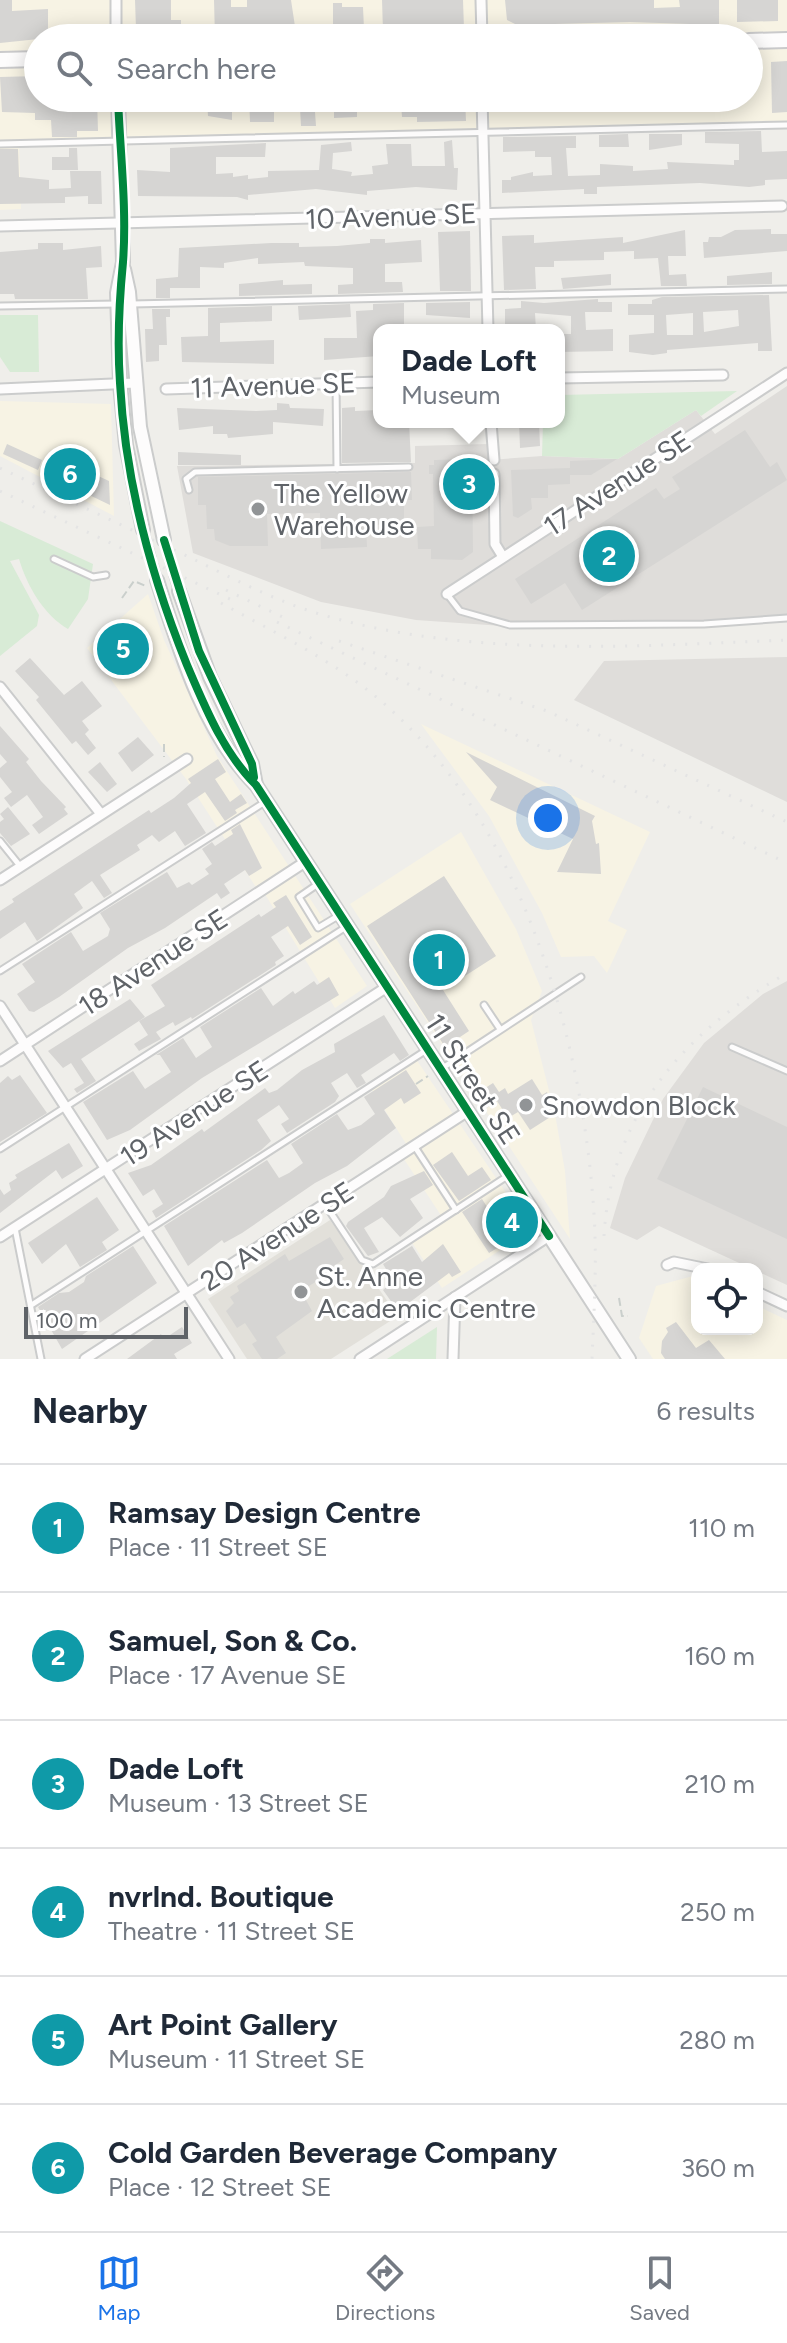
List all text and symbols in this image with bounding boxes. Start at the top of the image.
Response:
search box [24,24,763,112]
icon: search [52,46,96,90]
text: Search here [116,50,276,87]
street label: 10 Avenue SE [305,196,477,236]
popup [373,324,565,428]
text: Dade Loft [401,342,537,379]
street label: 11 Avenue SE [190,365,356,405]
text: Museum [401,379,500,411]
street label: 17 Avenue SE [537,423,697,543]
pin: 6 [44,444,96,504]
pin: 3 [443,454,495,514]
place label: The Yellow Warehouse [274,476,415,542]
marker: The Yellow Warehouse [249,500,267,518]
pin: 2 [583,526,635,586]
pin: 5 [97,619,149,679]
your location [528,798,568,838]
street label: 18 Avenue SE [72,901,234,1023]
pin: 1 [413,930,465,990]
street label: 11 Street SE [418,1007,528,1151]
street label: 19 Avenue SE [114,1053,274,1173]
place label: Snowdon Block [542,1088,736,1122]
marker: Snowdon Block [517,1096,535,1114]
street label: 20 Avenue SE [194,1174,360,1298]
pin: 4 [486,1192,538,1252]
place label: St. Anne Academic Centre [317,1259,536,1325]
map controls [691,1263,763,1335]
button: locate [691,1263,763,1335]
marker: St. Anne Academic Centre [292,1283,310,1301]
scale bar [24,1303,188,1339]
text: 100 m [36,1307,97,1334]
text: Nearby [32,1391,147,1432]
text: 6 results [657,1395,755,1427]
text: Ramsay Design Centre [108,1494,421,1531]
text: 1 [53,1512,63,1544]
text: 110 m [688,1512,755,1544]
text: Place · 11 Street SE [108,1531,328,1563]
text: Samuel, Son & Co. [108,1622,357,1659]
text: 2 [50,1640,66,1672]
text: 160 m [684,1640,755,1672]
text: Place · 17 Avenue SE [108,1659,347,1691]
text: Dade Loft [108,1750,244,1787]
text: 3 [51,1768,65,1800]
text: 210 m [685,1768,755,1800]
text: Museum · 13 Street SE [108,1787,369,1819]
text: nvrlnd. Boutique [108,1878,334,1915]
text: 4 [50,1896,66,1928]
text: 250 m [680,1896,755,1928]
text: Theatre · 11 Street SE [108,1915,355,1947]
text: Art Point Gallery [108,2006,338,2043]
text: 5 [50,2024,66,2056]
text: 280 m [679,2024,755,2056]
text: Museum · 11 Street SE [108,2043,365,2075]
text: Cold Garden Beverage Company [108,2134,557,2171]
text: 6 [50,2152,66,2184]
text: 360 m [681,2152,755,2184]
text: Place · 12 Street SE [108,2171,332,2203]
tab: Map [97,2251,141,2326]
tab: Directions [335,2251,435,2326]
tab: Saved [629,2251,690,2326]

